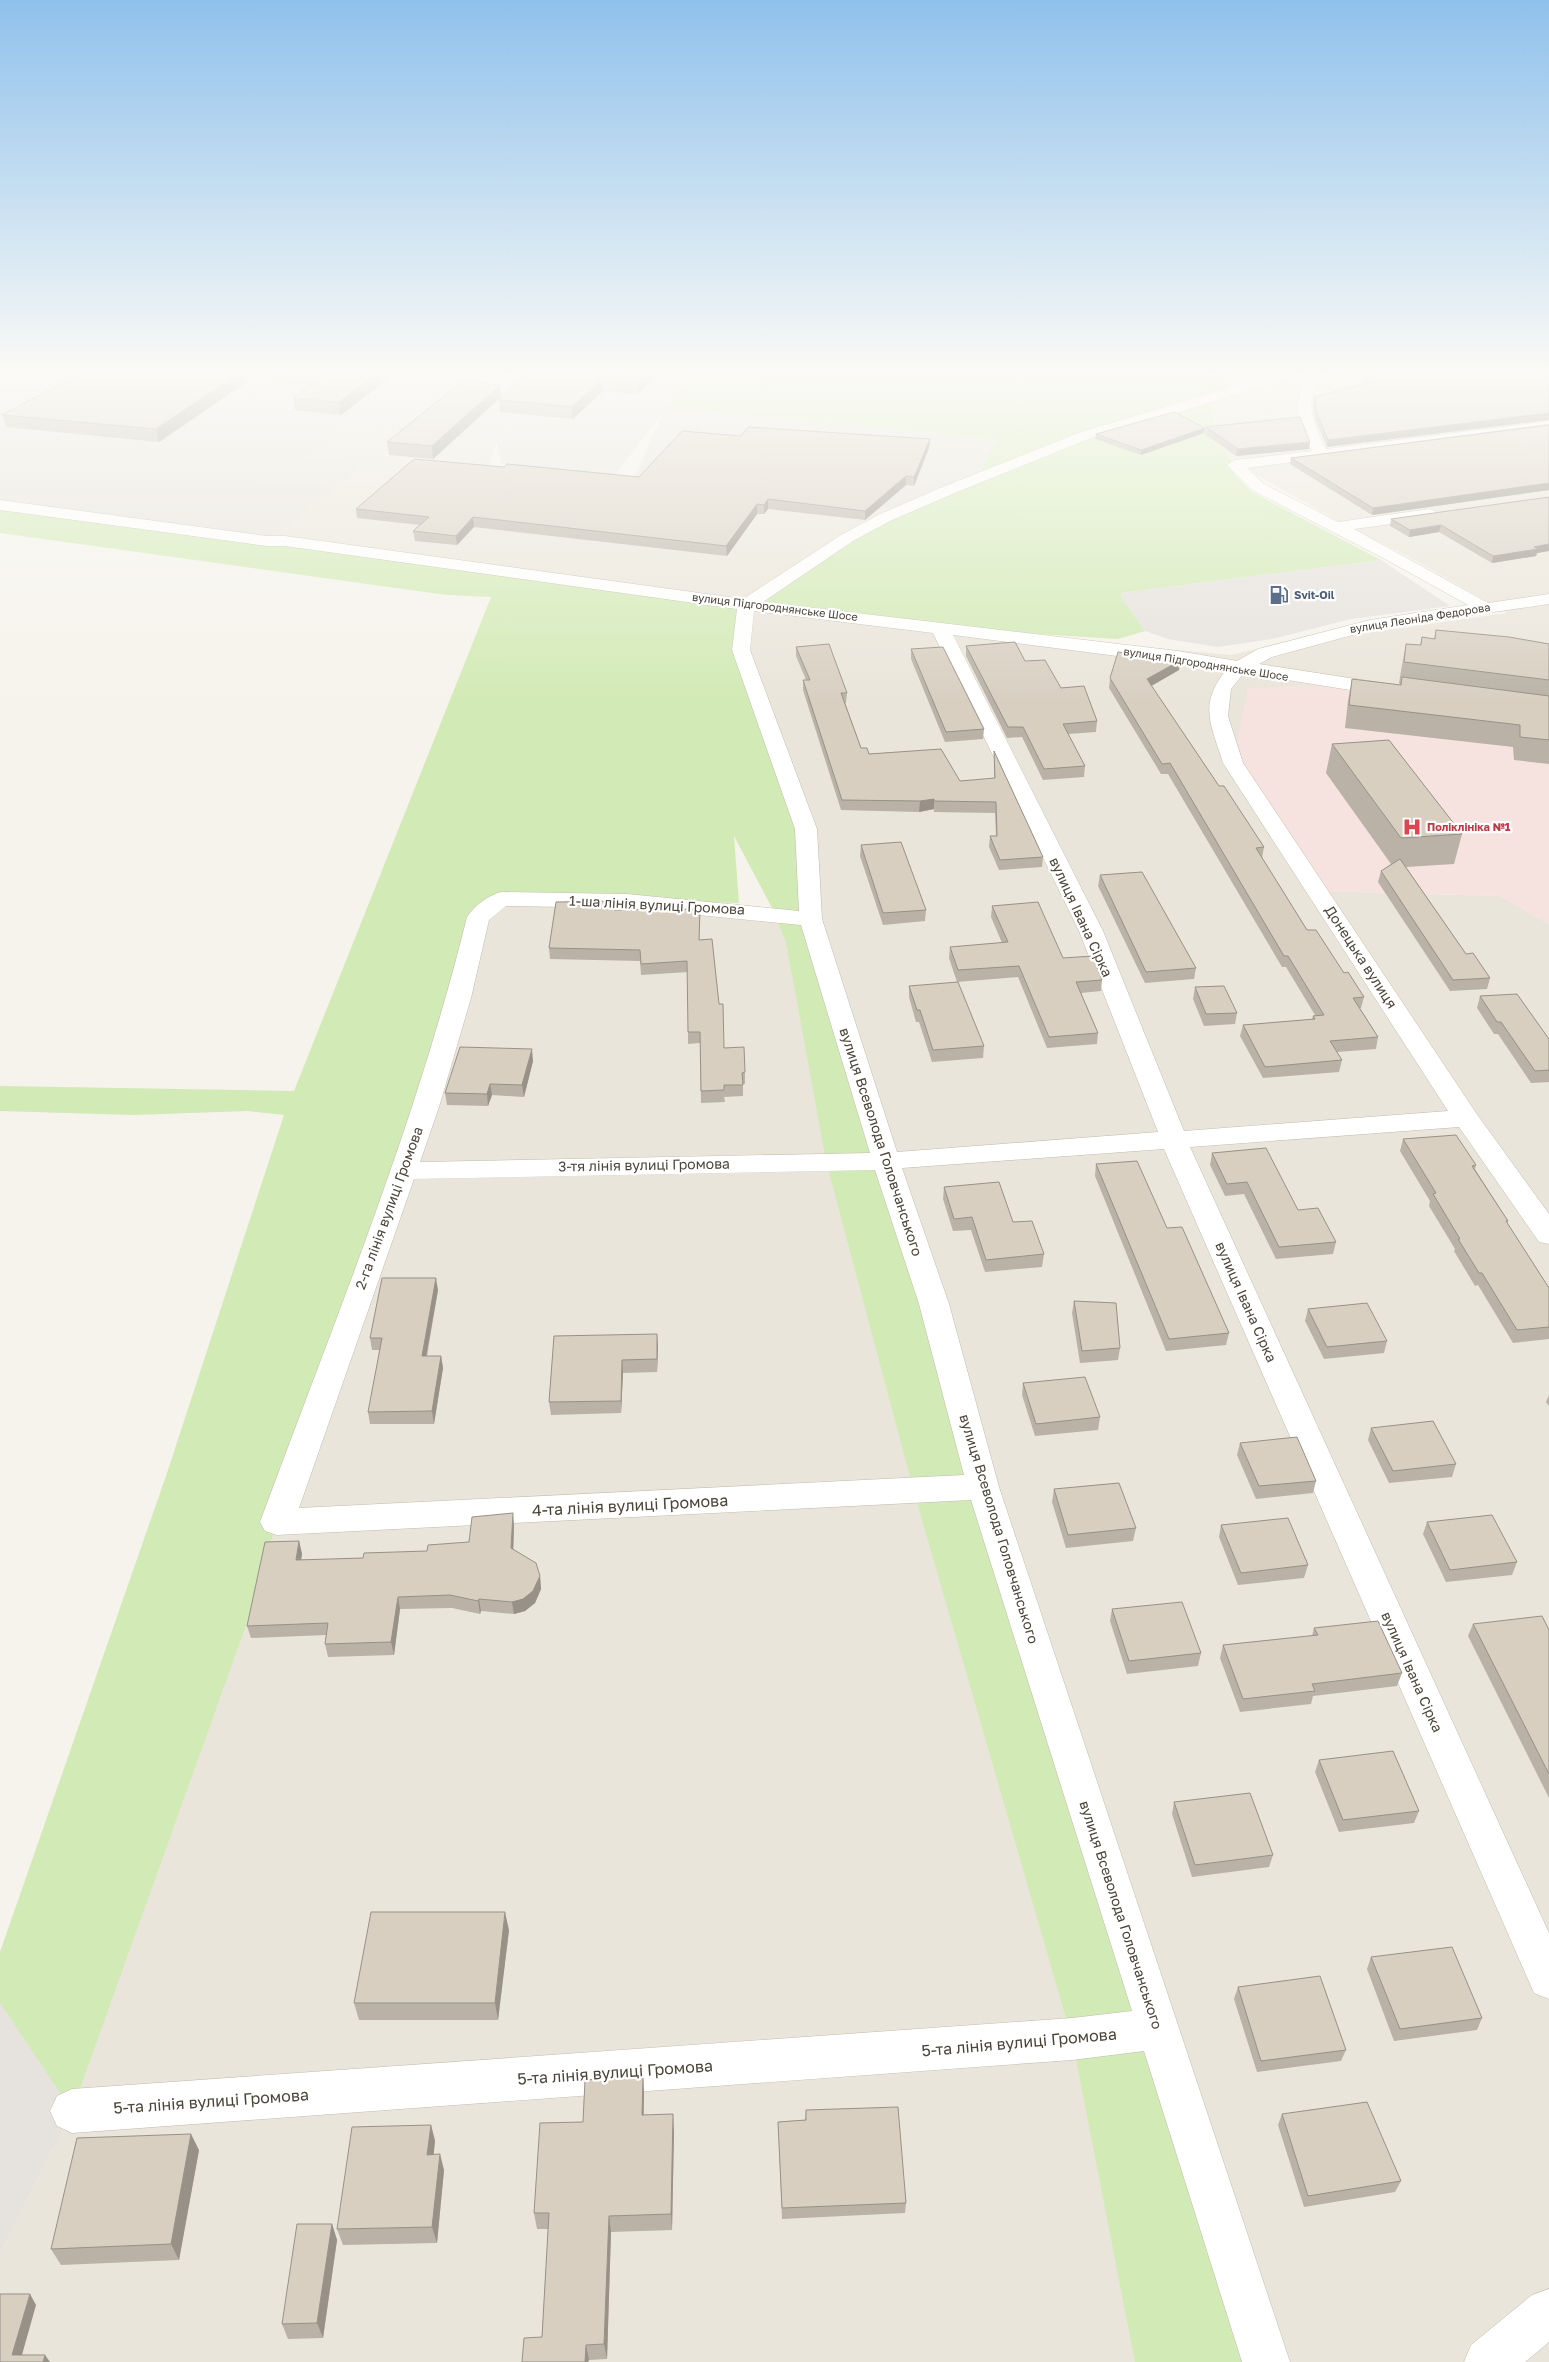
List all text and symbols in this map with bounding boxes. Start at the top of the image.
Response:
fuel station icon: Svit-Oil [1268,584,1290,606]
place label: Svit-Oil [1294,588,1335,601]
street label: вулиця Підгороднянське Шосе [692,590,859,623]
street label: вулиця Леоніда Федорова [1349,600,1491,635]
street label: вулиця Підгороднянське Шосе [1123,644,1289,683]
hospital icon: Поліклініка №1 [1401,816,1423,838]
place label: Поліклініка №1 [1427,820,1511,833]
street label: вулиця Івана Сірка [1046,854,1117,979]
street label: 1-ша лінія вулиці Громова [569,891,745,918]
street label: Донецька вулиця [1322,902,1401,1011]
street label: вулиця Всеволода Головчанського [836,1026,927,1258]
street label: 2-га лінія вулиці Громова [351,1124,426,1292]
street label: 3-тя лінія вулиці Громова [558,1155,730,1174]
street label: вулиця Івана Сірка [1212,1239,1281,1365]
street label: вулиця Всеволода Головчанського [956,1412,1043,1646]
street label: 4-та лінія вулиці Громова [531,1490,729,1520]
street label: вулиця Івана Сірка [1378,1609,1447,1735]
street label: вулиця Всеволода Головчанського [1076,1799,1167,2031]
street label: 5-та лінія вулиці Громова [921,2023,1117,2061]
street label: 5-та лінія вулиці Громова [517,2055,713,2089]
street label: 5-та лінія вулиці Громова [113,2084,309,2118]

